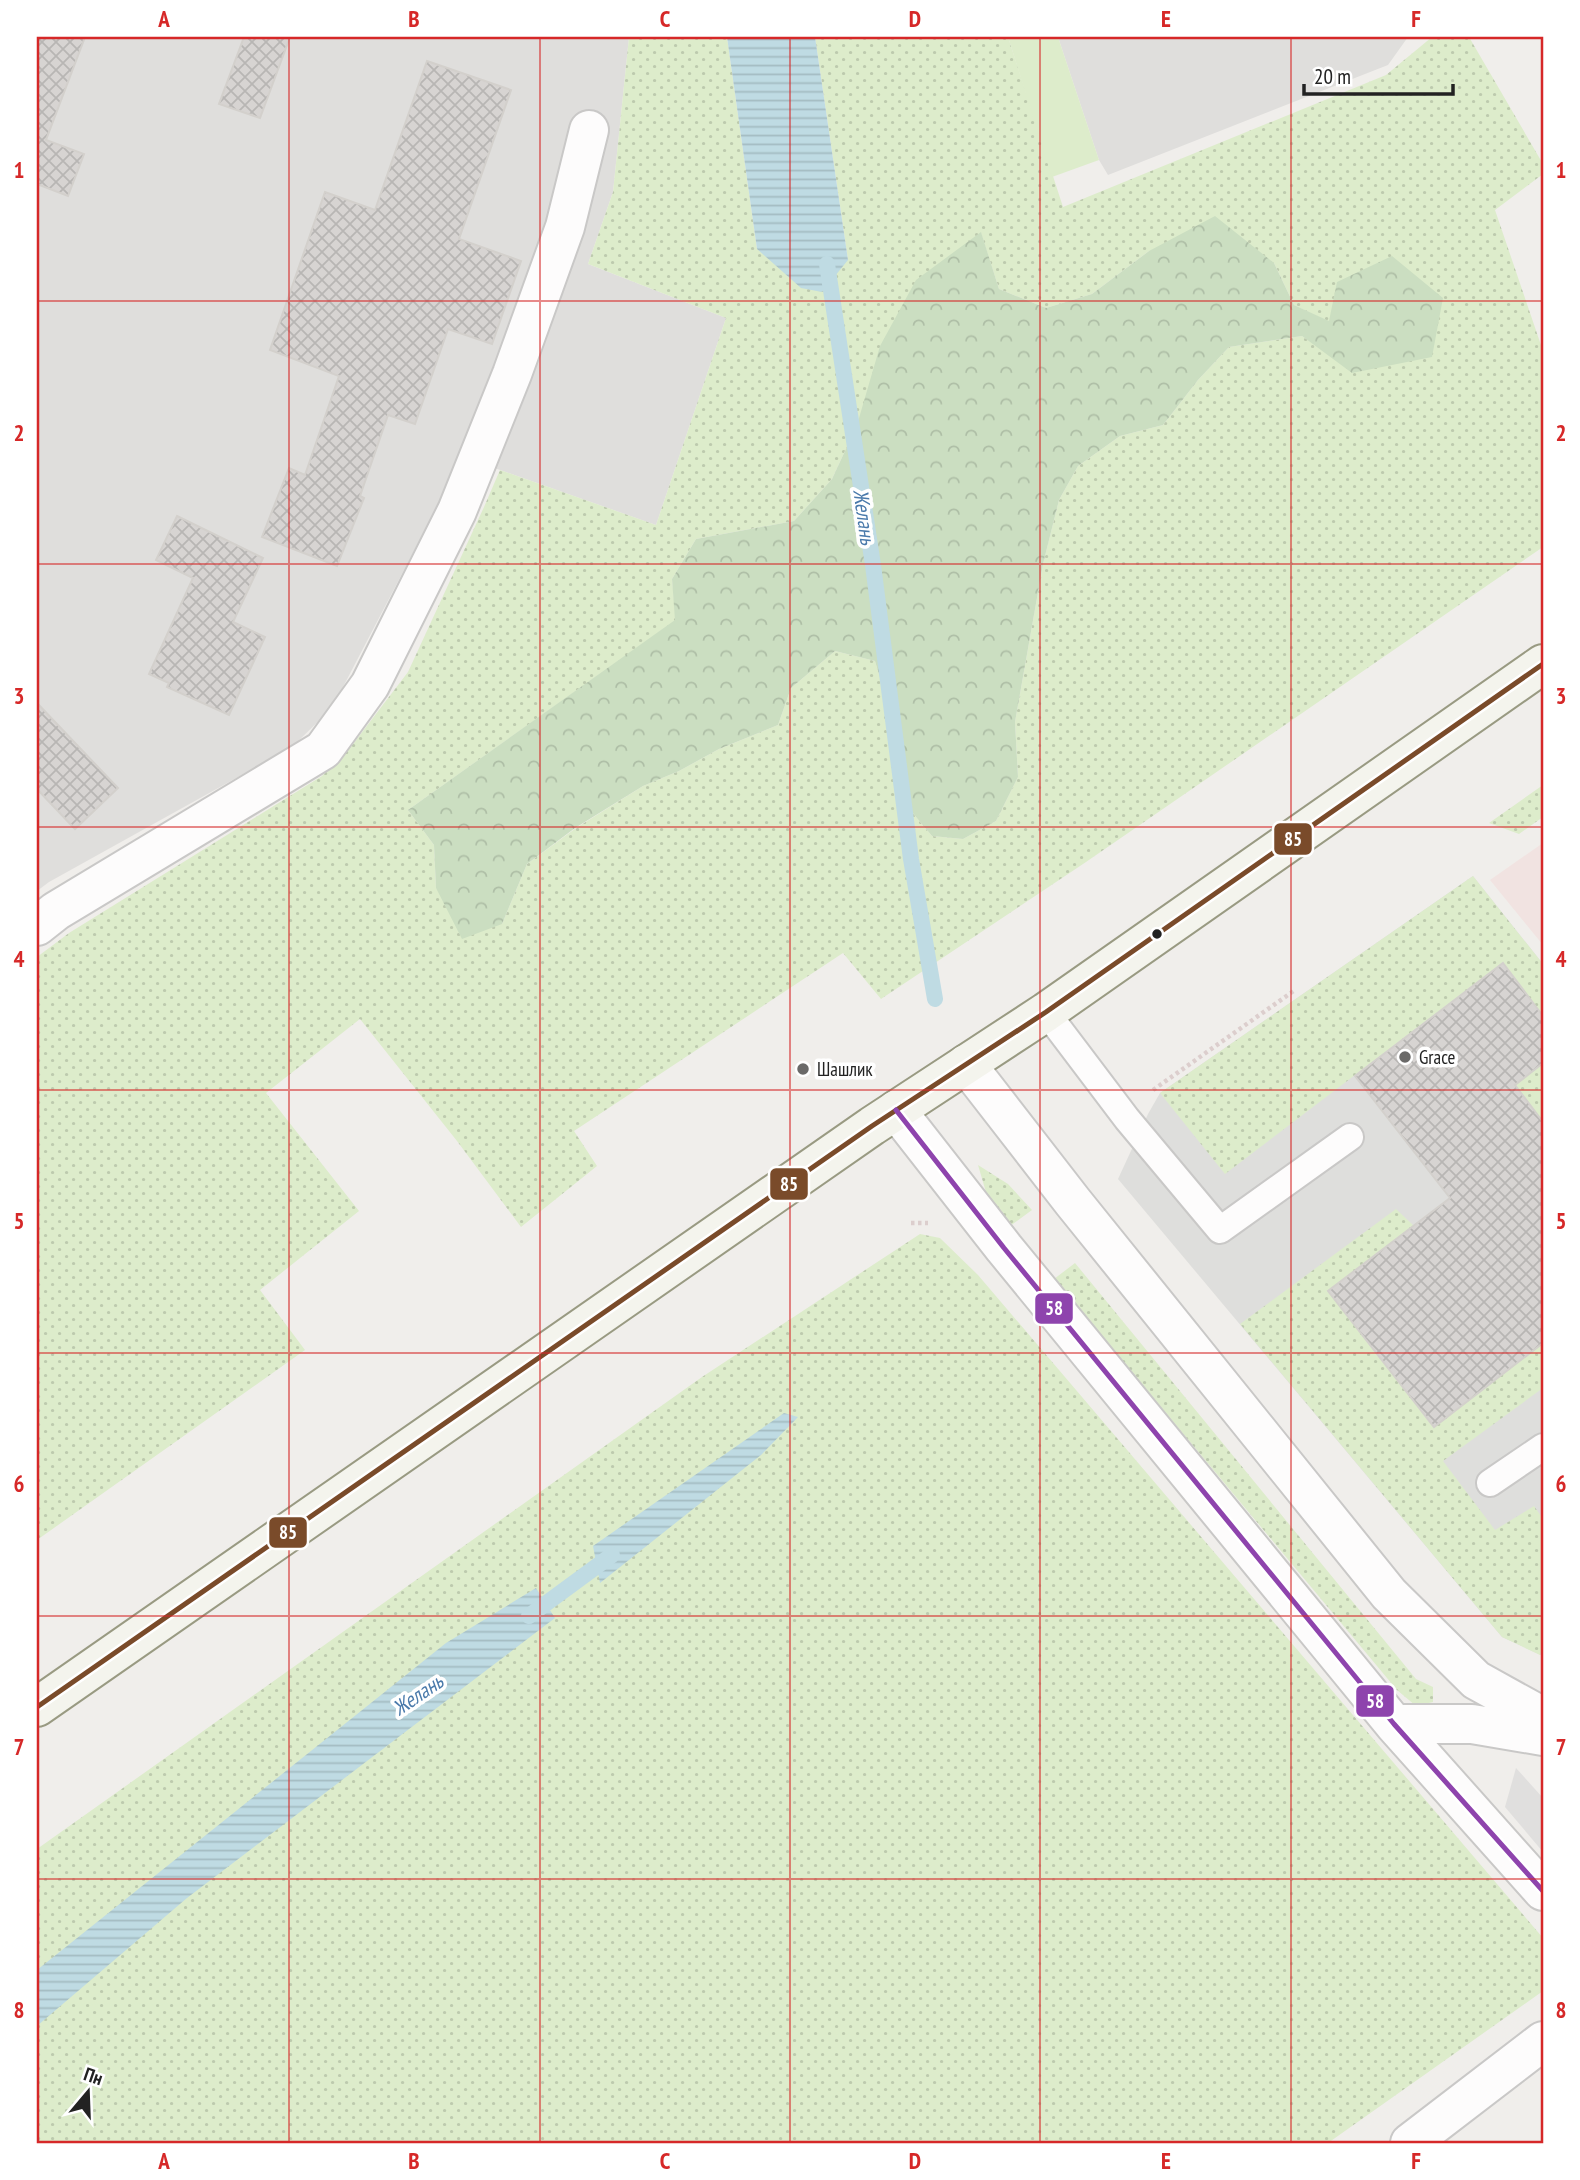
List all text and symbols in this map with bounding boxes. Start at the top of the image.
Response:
text: A [157,4,170,33]
text: B [408,4,420,33]
text: C [660,4,671,33]
text: D [909,4,921,33]
text: E [1161,4,1171,33]
text: F [1411,4,1421,33]
scale bar [1304,52,1452,96]
text: 20 m [1314,63,1351,90]
text: 1 [14,155,25,184]
text: 1 [1556,155,1567,184]
text: 2 [14,418,25,447]
text: 2 [1556,418,1567,447]
water label: Желань [847,487,882,547]
text: 3 [14,681,25,710]
text: 3 [1556,681,1567,710]
line badge: 85 [1273,822,1313,856]
text: 85 [1284,827,1302,851]
unlabelled marker [1150,927,1164,941]
text: 4 [14,944,25,973]
text: 4 [1556,944,1567,973]
place label: Grace [1419,1045,1456,1069]
marker: Grace [1397,1049,1413,1065]
place label: Шашлик [817,1057,873,1081]
marker: Шашлик [795,1061,811,1077]
line badge: 85 [769,1167,809,1201]
text: 85 [780,1172,798,1196]
text: 5 [14,1206,25,1235]
text: 5 [1556,1206,1567,1235]
line badge: 58 [1034,1292,1074,1325]
text: 58 [1045,1296,1063,1320]
text: 6 [14,1469,25,1498]
text: 6 [1556,1469,1567,1498]
line badge: 85 [268,1516,308,1549]
text: 85 [279,1520,297,1544]
water label: Желань [386,1667,449,1722]
line badge: 58 [1355,1684,1395,1718]
text: 58 [1366,1689,1384,1713]
text: 7 [14,1732,25,1761]
text: 7 [1556,1732,1567,1761]
text: 8 [14,1995,25,2024]
text: 8 [1556,1995,1567,2024]
north arrow [52,2058,122,2128]
text: Пн [81,2062,106,2090]
text: A [157,2146,170,2175]
text: B [408,2146,420,2175]
text: C [660,2146,671,2175]
text: D [909,2146,921,2175]
text: E [1161,2146,1171,2175]
text: F [1411,2146,1421,2175]

